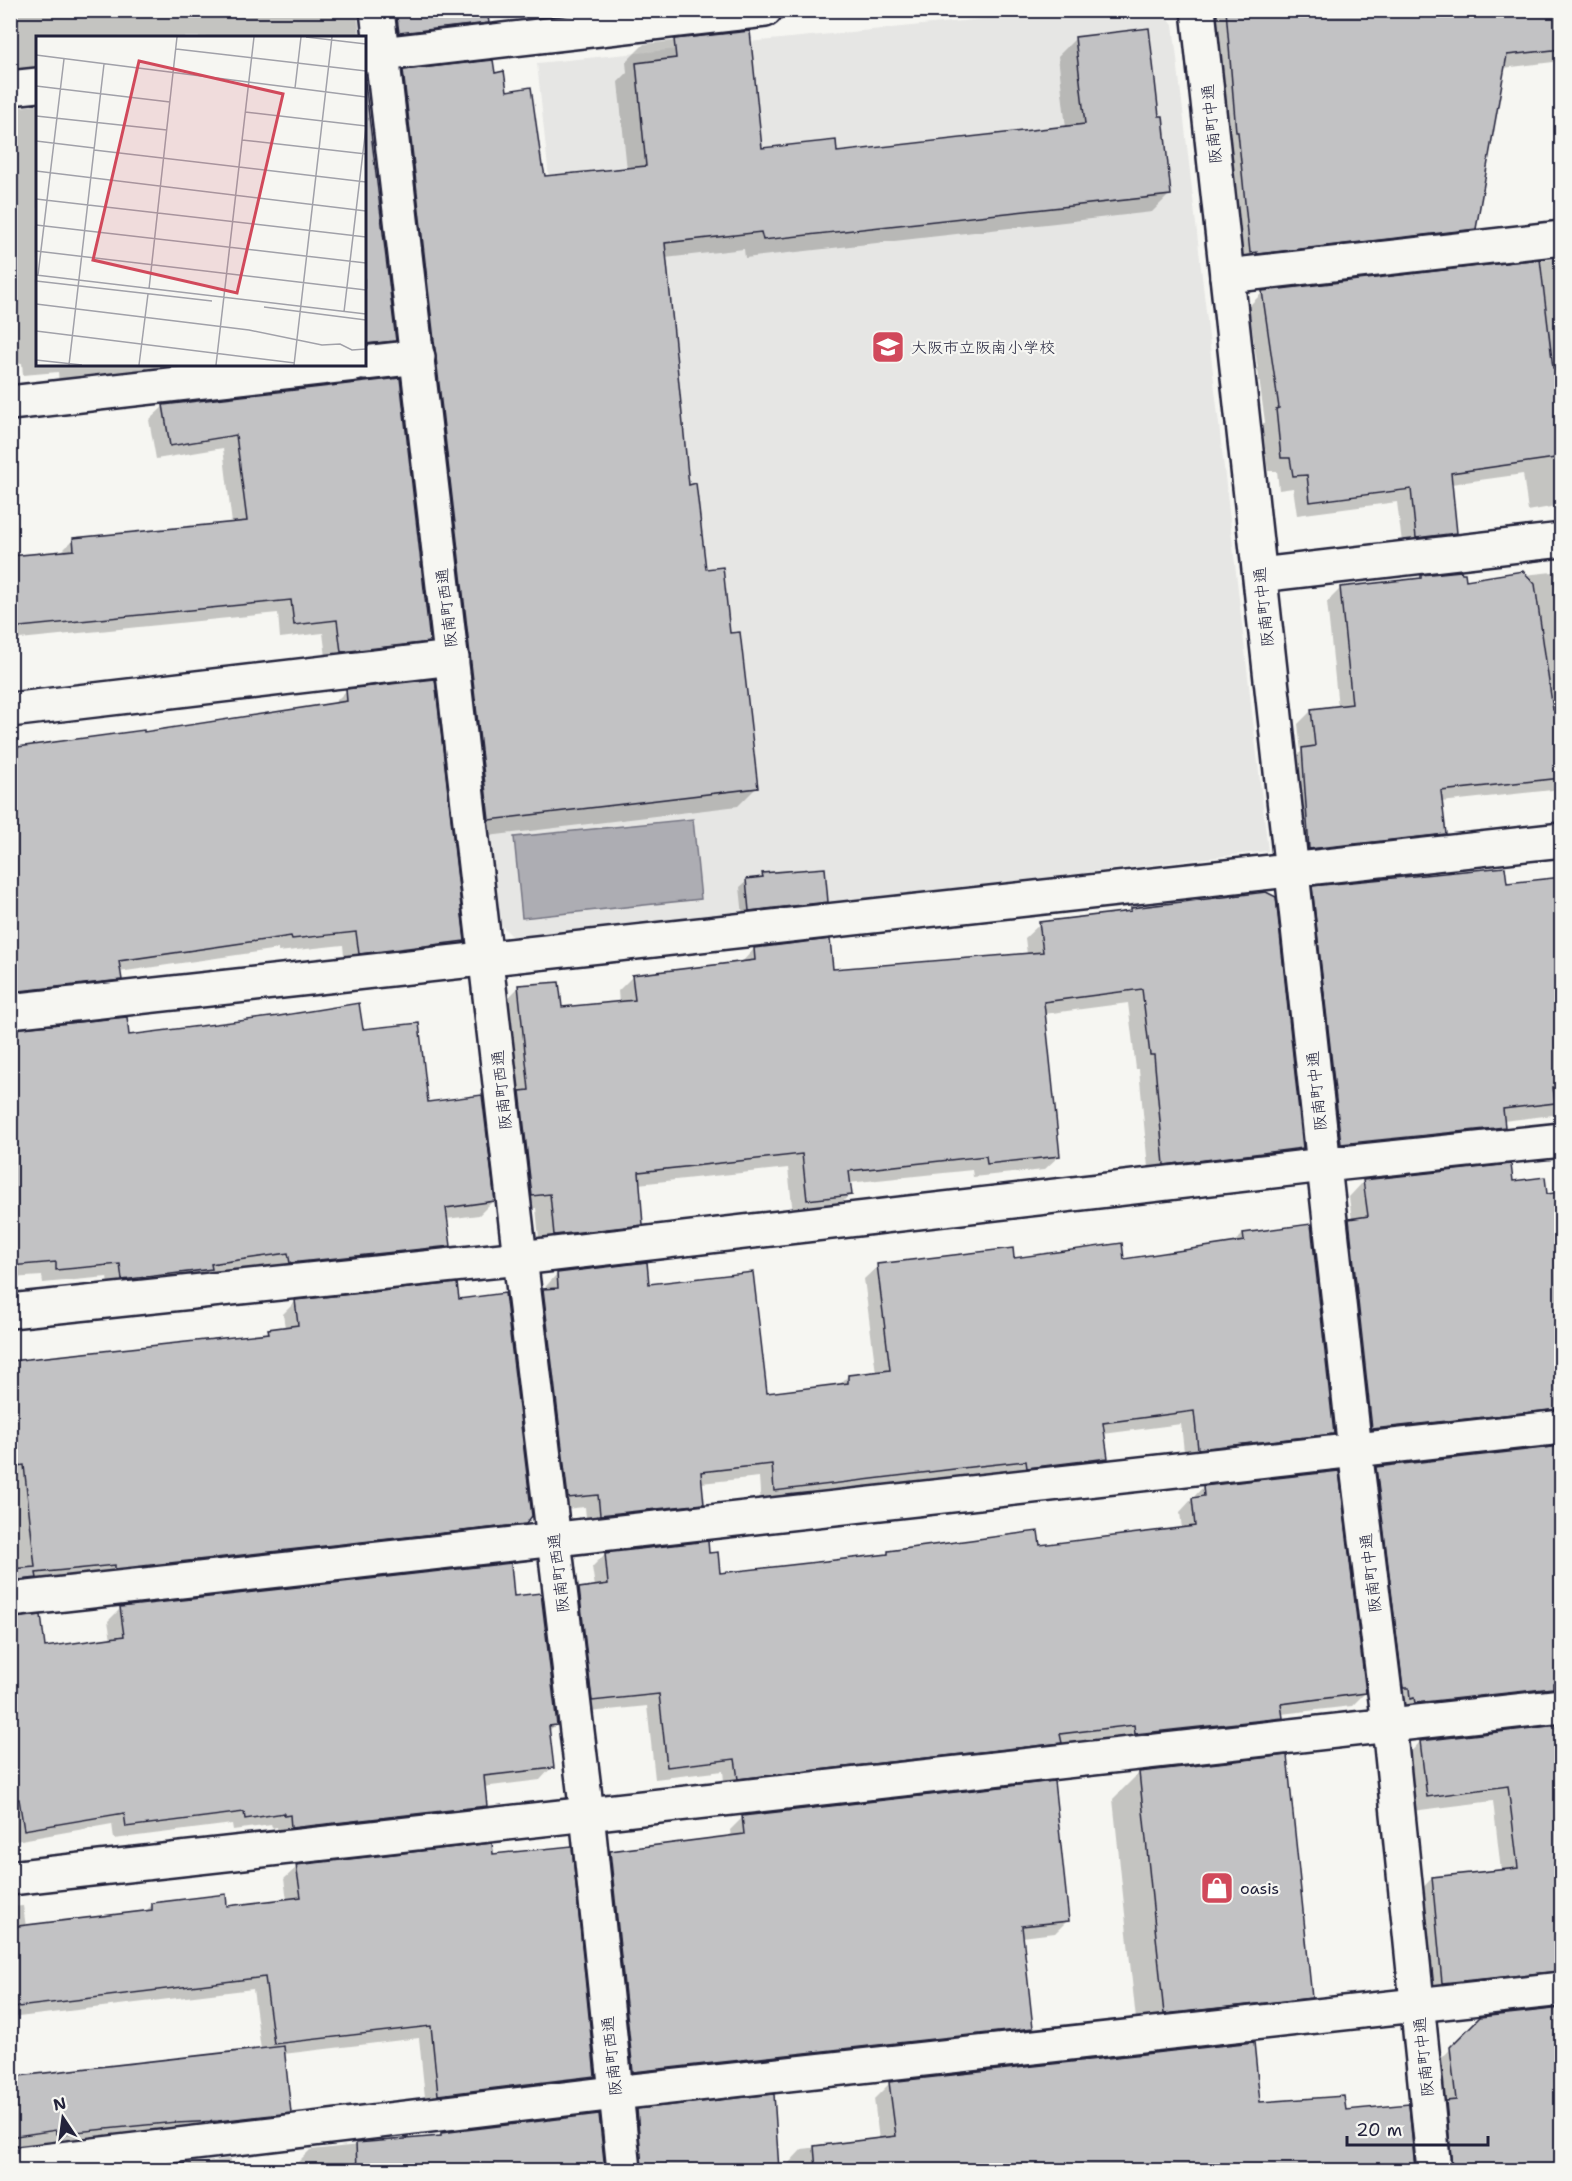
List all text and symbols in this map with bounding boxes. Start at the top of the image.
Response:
inset map [36,36,366,366]
street label: 阪南町中通 [1197,83,1226,165]
school or university icon: 大阪市立阪南小学校 [870,329,906,365]
place label: 大阪市立阪南小学校 [911,337,1055,358]
street label: 阪南町中通 [1249,566,1278,648]
street label: 阪南町西通 [431,567,462,649]
street label: 阪南町西通 [487,1049,516,1131]
street label: 阪南町中通 [1302,1050,1331,1132]
street label: 阪南町西通 [543,1532,574,1614]
street label: 阪南町中通 [1355,1532,1386,1614]
shop icon: oasis [1199,1870,1235,1906]
place label: oasis [1240,1878,1279,1899]
street label: 阪南町西通 [597,2015,626,2097]
street label: 阪南町中通 [1409,2016,1438,2098]
north arrow [33,2088,93,2148]
text: N [51,2092,68,2116]
scale bar [1347,2109,1488,2147]
text: 20 m [1356,2118,1402,2142]

